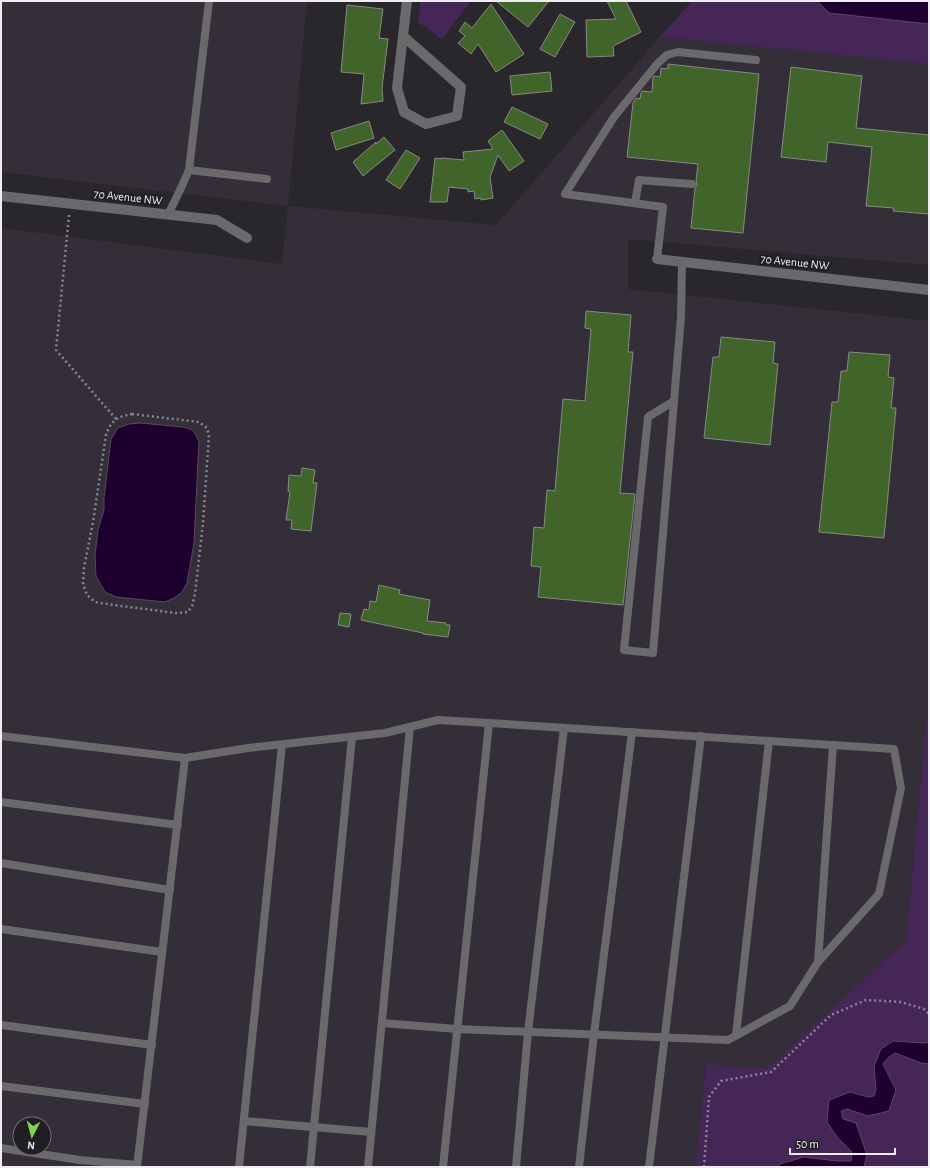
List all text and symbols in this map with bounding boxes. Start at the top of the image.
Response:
street label: 70 Avenue NW [93,187,163,207]
street label: 70 Avenue NW [760,252,830,272]
north arrow [12,1116,52,1156]
scale bar [790,1130,895,1156]
text: 50 m [796,1138,819,1150]
text: N [27,1140,35,1151]

